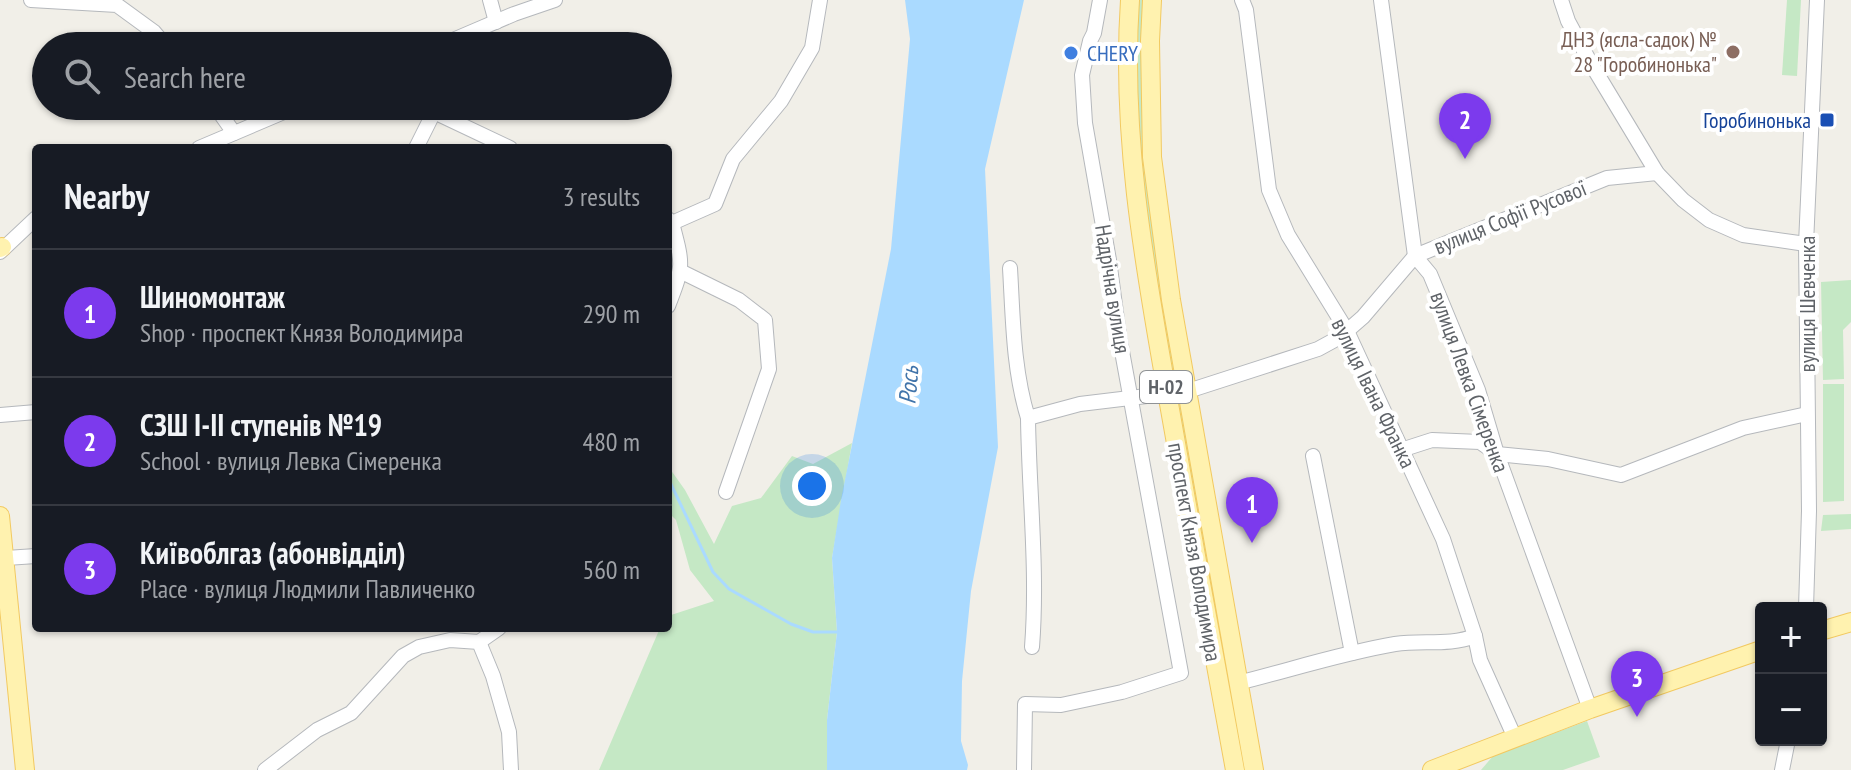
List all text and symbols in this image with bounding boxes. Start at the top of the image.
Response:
place label: ДНЗ (ясла-садок) № 28 "Горобинонька" [1561,25,1717,78]
search box [32,32,672,120]
place label: CHERY [1087,39,1138,67]
marker: ДНЗ (ясла-садок) № 28 "Горобинонька" [1724,43,1742,61]
marker: CHERY [1062,44,1080,62]
icon: search [60,54,104,98]
text: Search here [124,57,246,96]
pin: 2 [1439,93,1491,159]
place label: Горобинонька [1703,106,1811,134]
marker: Горобинонька [1818,111,1836,129]
text: Nearby [64,174,149,218]
street label: вулиця Софії Русової [1429,174,1591,260]
text: 3 results [563,180,640,213]
street label: Надрічна вулиця [1089,223,1137,355]
street label: вулиця Шевченка [1793,236,1821,372]
text: Шиномонтаж [140,277,285,316]
street label: вулиця Левка Сімеренка [1424,288,1516,476]
text: 1 [84,297,96,330]
text: 290 m [582,297,640,330]
street label: вулиця Івана Франка [1326,313,1422,473]
text: Shop · проспект Князя Володимира [140,316,464,349]
water label: Рось [891,364,926,405]
road number: Н-02 [1140,371,1192,403]
text: СЗШ I-II ступенів №19 [140,405,382,444]
text: 2 [84,425,96,458]
text: 480 m [582,425,640,458]
street label: проспект Князя Володимира [1162,440,1228,664]
text: School · вулиця Левка Сімеренка [140,444,442,477]
your location [792,466,832,506]
pin: 1 [1226,477,1278,543]
text: Київоблгаз (абонвідділ) [140,533,406,572]
text: 3 [84,553,96,586]
text: 560 m [582,553,640,586]
text: Place · вулиця Людмили Павличенко [140,572,475,605]
map controls [1755,602,1827,746]
button: + [1755,602,1827,674]
pin: 3 [1611,651,1663,717]
button: − [1755,674,1827,746]

